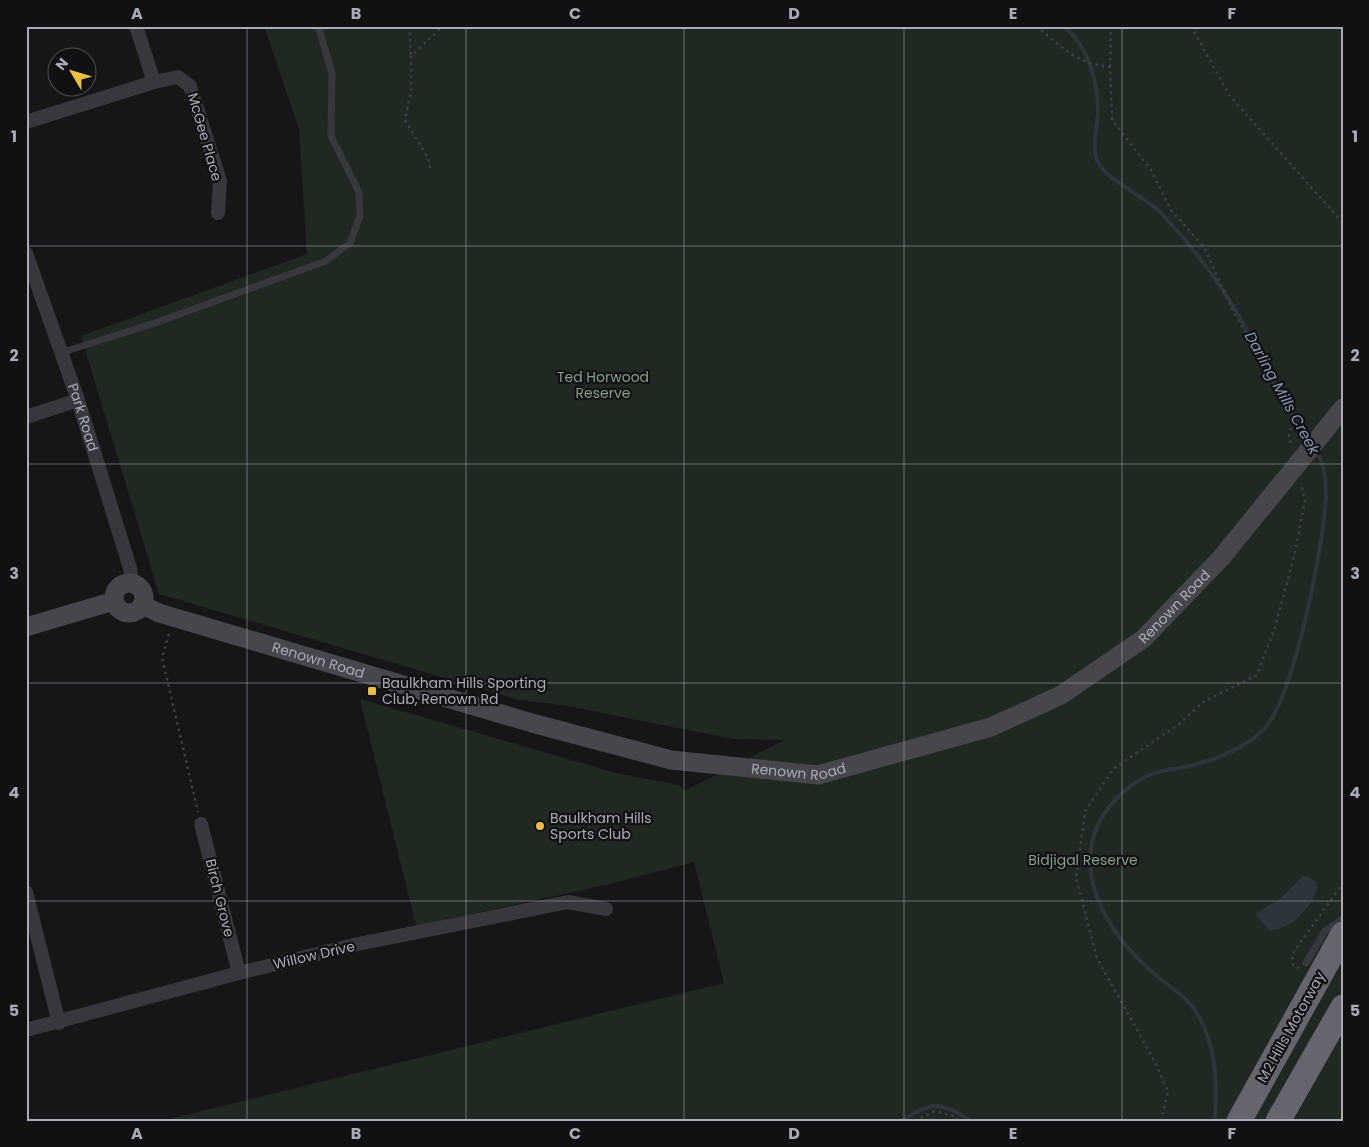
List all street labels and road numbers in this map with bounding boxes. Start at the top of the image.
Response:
street label: McGee Place [183,91,227,184]
street label: Park Road [63,381,103,454]
street label: Renown Road [1134,565,1215,648]
street label: Renown Road [270,637,367,683]
street label: Renown Road [750,758,848,785]
street label: Birch Grove [201,857,239,940]
street label: Willow Drive [271,936,357,974]
street label: M2 Hills Motorway [1252,968,1330,1086]

